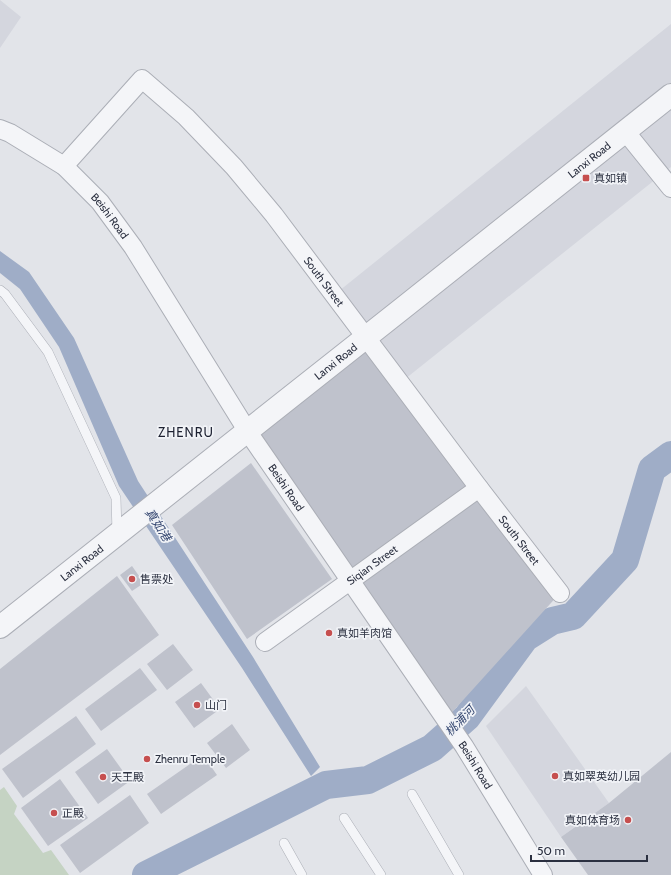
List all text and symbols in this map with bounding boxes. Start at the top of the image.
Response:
street label: Lanxi Road [565,138,613,181]
place label: 真如镇 [594,171,627,185]
marker: 真如镇 [581,173,591,183]
street label: Beishi Road [88,190,132,242]
street label: South Street [301,254,347,309]
street label: Lanxi Road [311,340,360,383]
district label: ZHENRU [158,424,214,440]
street label: Beishi Road [265,461,307,514]
water label: 真如港 [142,506,176,546]
street label: South Street [496,513,543,568]
street label: Lanxi Road [57,542,106,584]
street label: Siqian Street [344,542,401,588]
place label: 售票处 [140,572,173,586]
marker: 售票处 [127,574,137,584]
place label: 真如羊肉馆 [337,626,392,640]
marker: 真如羊肉馆 [324,628,334,638]
place label: 山门 [205,698,227,712]
marker: 山门 [192,700,202,710]
water label: 桃浦河 [442,701,479,739]
street label: Beishi Road [456,738,496,792]
place label: Zhenru Temple [155,752,225,766]
marker: Zhenru Temple [142,754,152,764]
place label: 真如翠英幼儿园 [563,769,640,783]
place label: 天王殿 [111,770,144,784]
marker: 真如翠英幼儿园 [550,771,560,781]
marker: 天王殿 [98,772,108,782]
place label: 正殿 [62,806,84,820]
marker: 正殿 [49,808,59,818]
place label: 真如体育场 [565,813,620,827]
marker: 真如体育场 [623,815,633,825]
scale bar [531,837,647,863]
text: 50 m [537,843,565,858]

